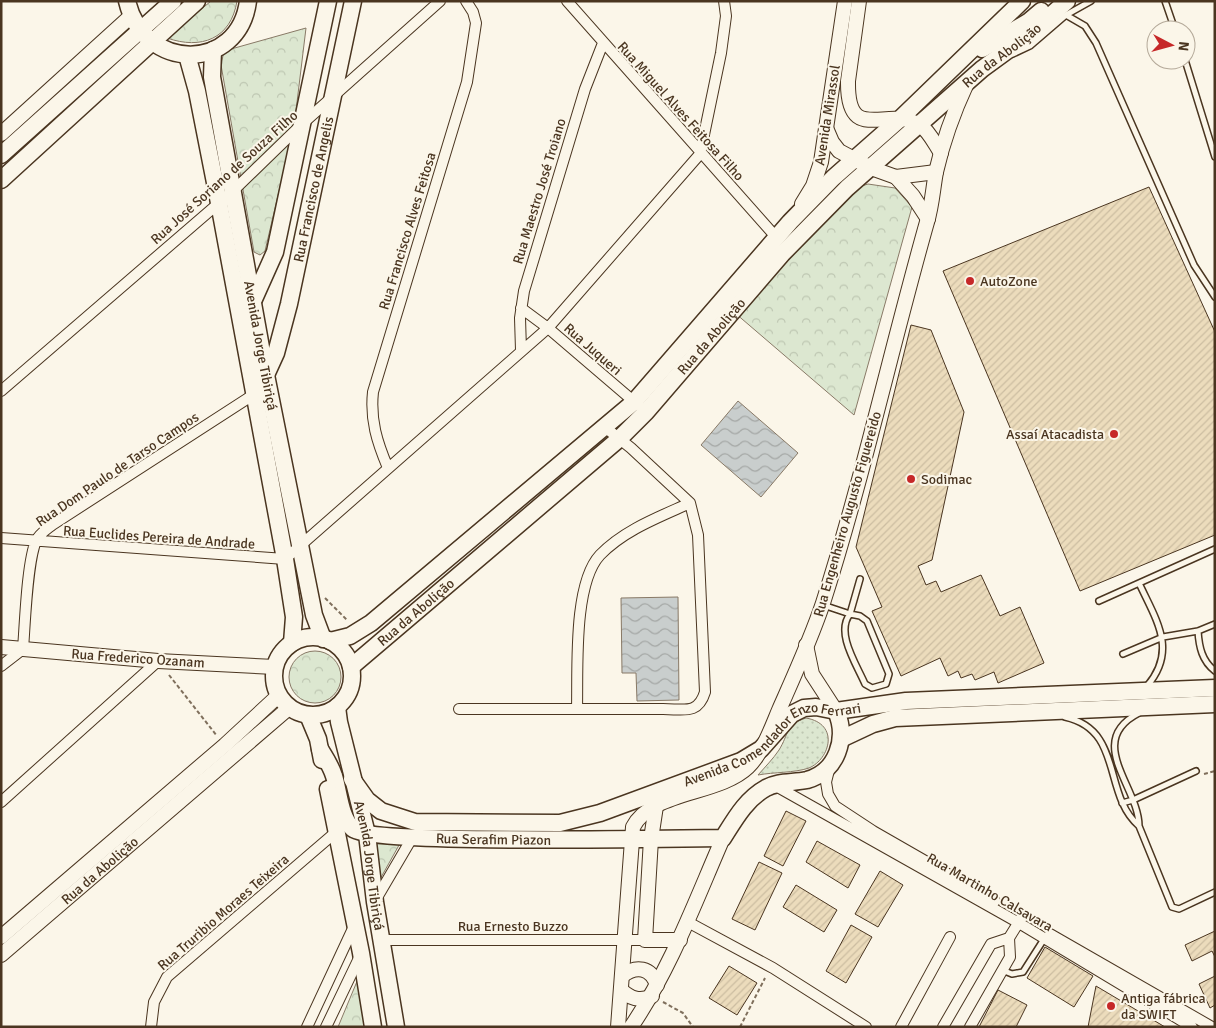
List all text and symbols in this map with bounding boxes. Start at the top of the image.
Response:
street label: Rua da Abolição [959,20,1045,92]
north arrow [1146,20,1196,70]
street label: Rua Miguel Alves Feitosa Filho [614,38,748,184]
text: N [1174,41,1192,52]
street label: Avenida Mirassol [811,64,844,167]
street label: Rua José Soriano de Souza Filho [147,107,301,248]
street label: Rua Francisco de Angelis [290,115,337,264]
street label: Rua Maestro José Troiano [509,116,570,266]
street label: Rua Francisco Alves Feitosa [375,150,440,312]
place label: AutoZone [980,273,1038,290]
marker: AutoZone [964,275,976,287]
street label: Avenida Jorge Tibiriçá [240,279,281,412]
street label: Rua da Abolição [674,295,749,378]
street label: Rua Juqueri [560,320,625,379]
street label: Rua Dom Paulo de Tarso Campos [33,408,202,530]
street label: Rua Engenheiro Augusto Figuereido [810,409,885,619]
place label: Assaí Atacadista [1006,426,1104,443]
marker: Assaí Atacadista [1108,428,1120,440]
place label: Sodimac [921,471,972,488]
marker: Sodimac [905,473,917,485]
street label: Rua Euclides Pereira de Andrade [62,522,256,553]
street label: Rua da Abolição [374,575,458,650]
street label: Rua Frederico Ozanam [71,645,205,672]
street label: Avenida Comendador Enzo Ferrari [681,699,862,790]
street label: Avenida Jorge Tibiriçá [350,799,388,932]
street label: Rua Serafim Piazon [436,830,551,849]
street label: Rua da Abolição [58,833,142,908]
street label: Rua Martinho Calsavara [924,849,1056,935]
street label: Rua Truribio Moraes Teixeira [154,851,292,974]
street label: Rua Ernesto Buzzo [458,918,568,935]
place label: Antiga fábrica da SWIFT [1121,990,1206,1023]
marker: Antiga fábrica da SWIFT [1105,1000,1117,1012]

